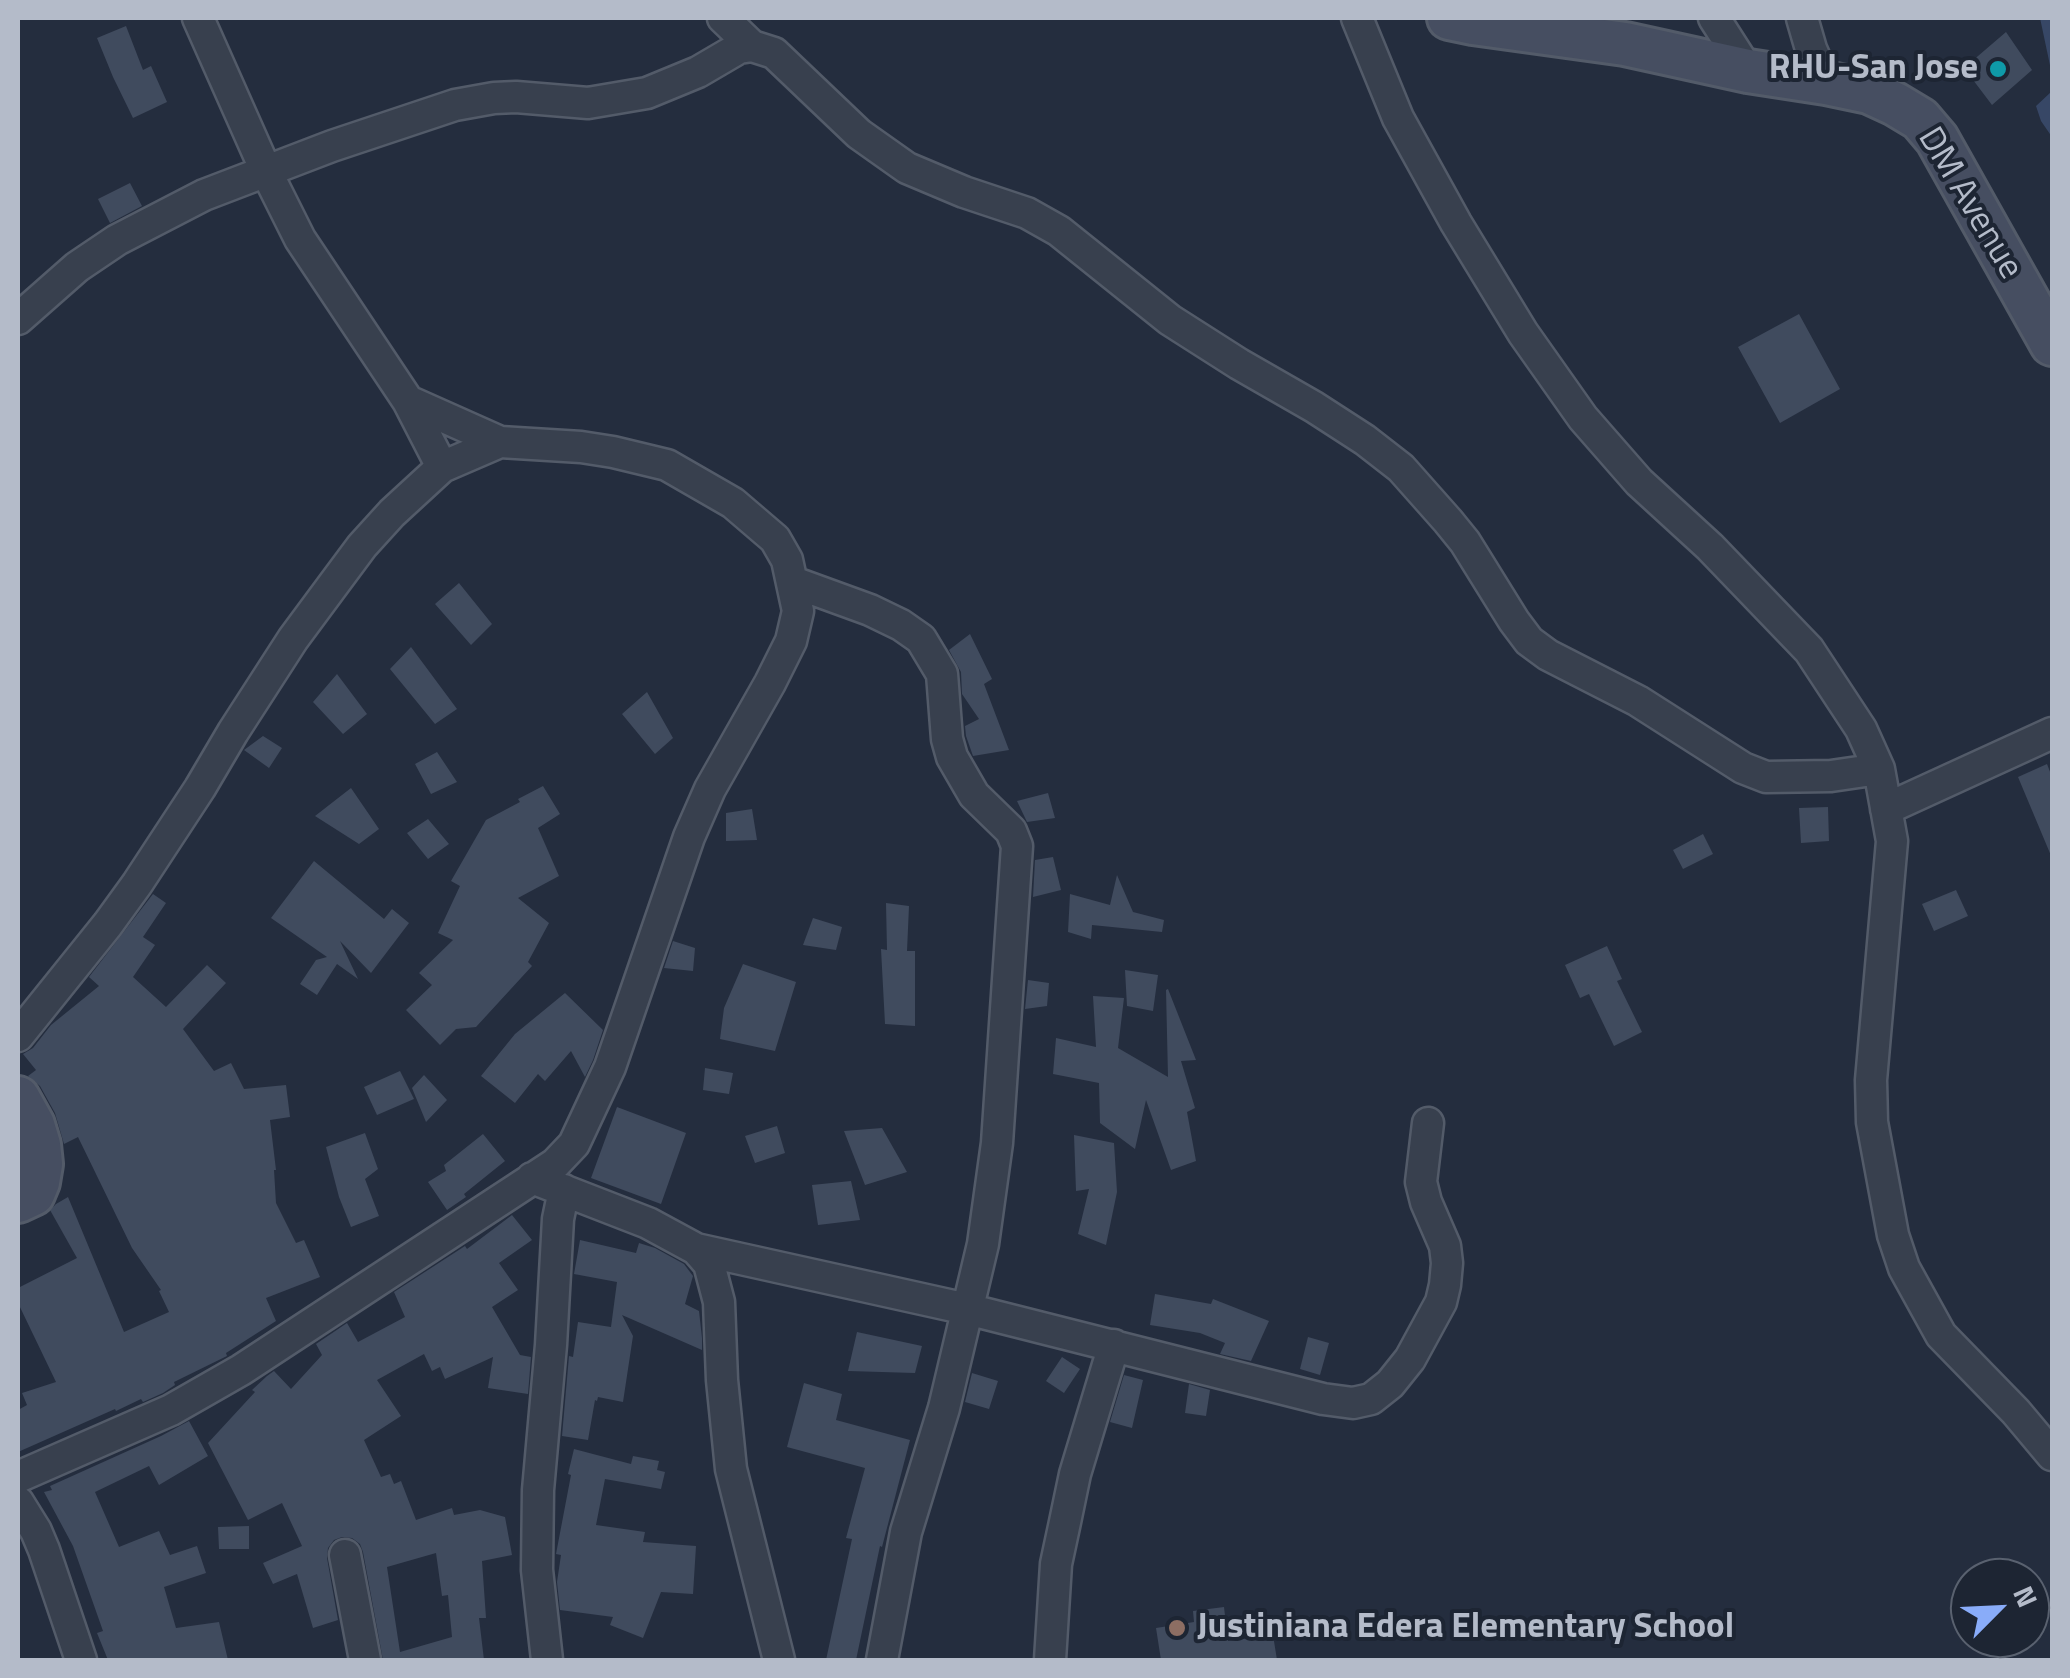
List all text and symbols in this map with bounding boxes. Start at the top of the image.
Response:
place label: RHU-San Jose [1769,48,1978,90]
marker: RHU-San Jose [1987,58,2009,80]
street label: DM Avenue [1907,121,2031,287]
north arrow [1950,1558,2050,1658]
text: N [2002,1579,2050,1614]
place label: Justiniana Edera Elementary School [1197,1607,1734,1649]
marker: Justiniana Edera Elementary School [1166,1617,1188,1639]

